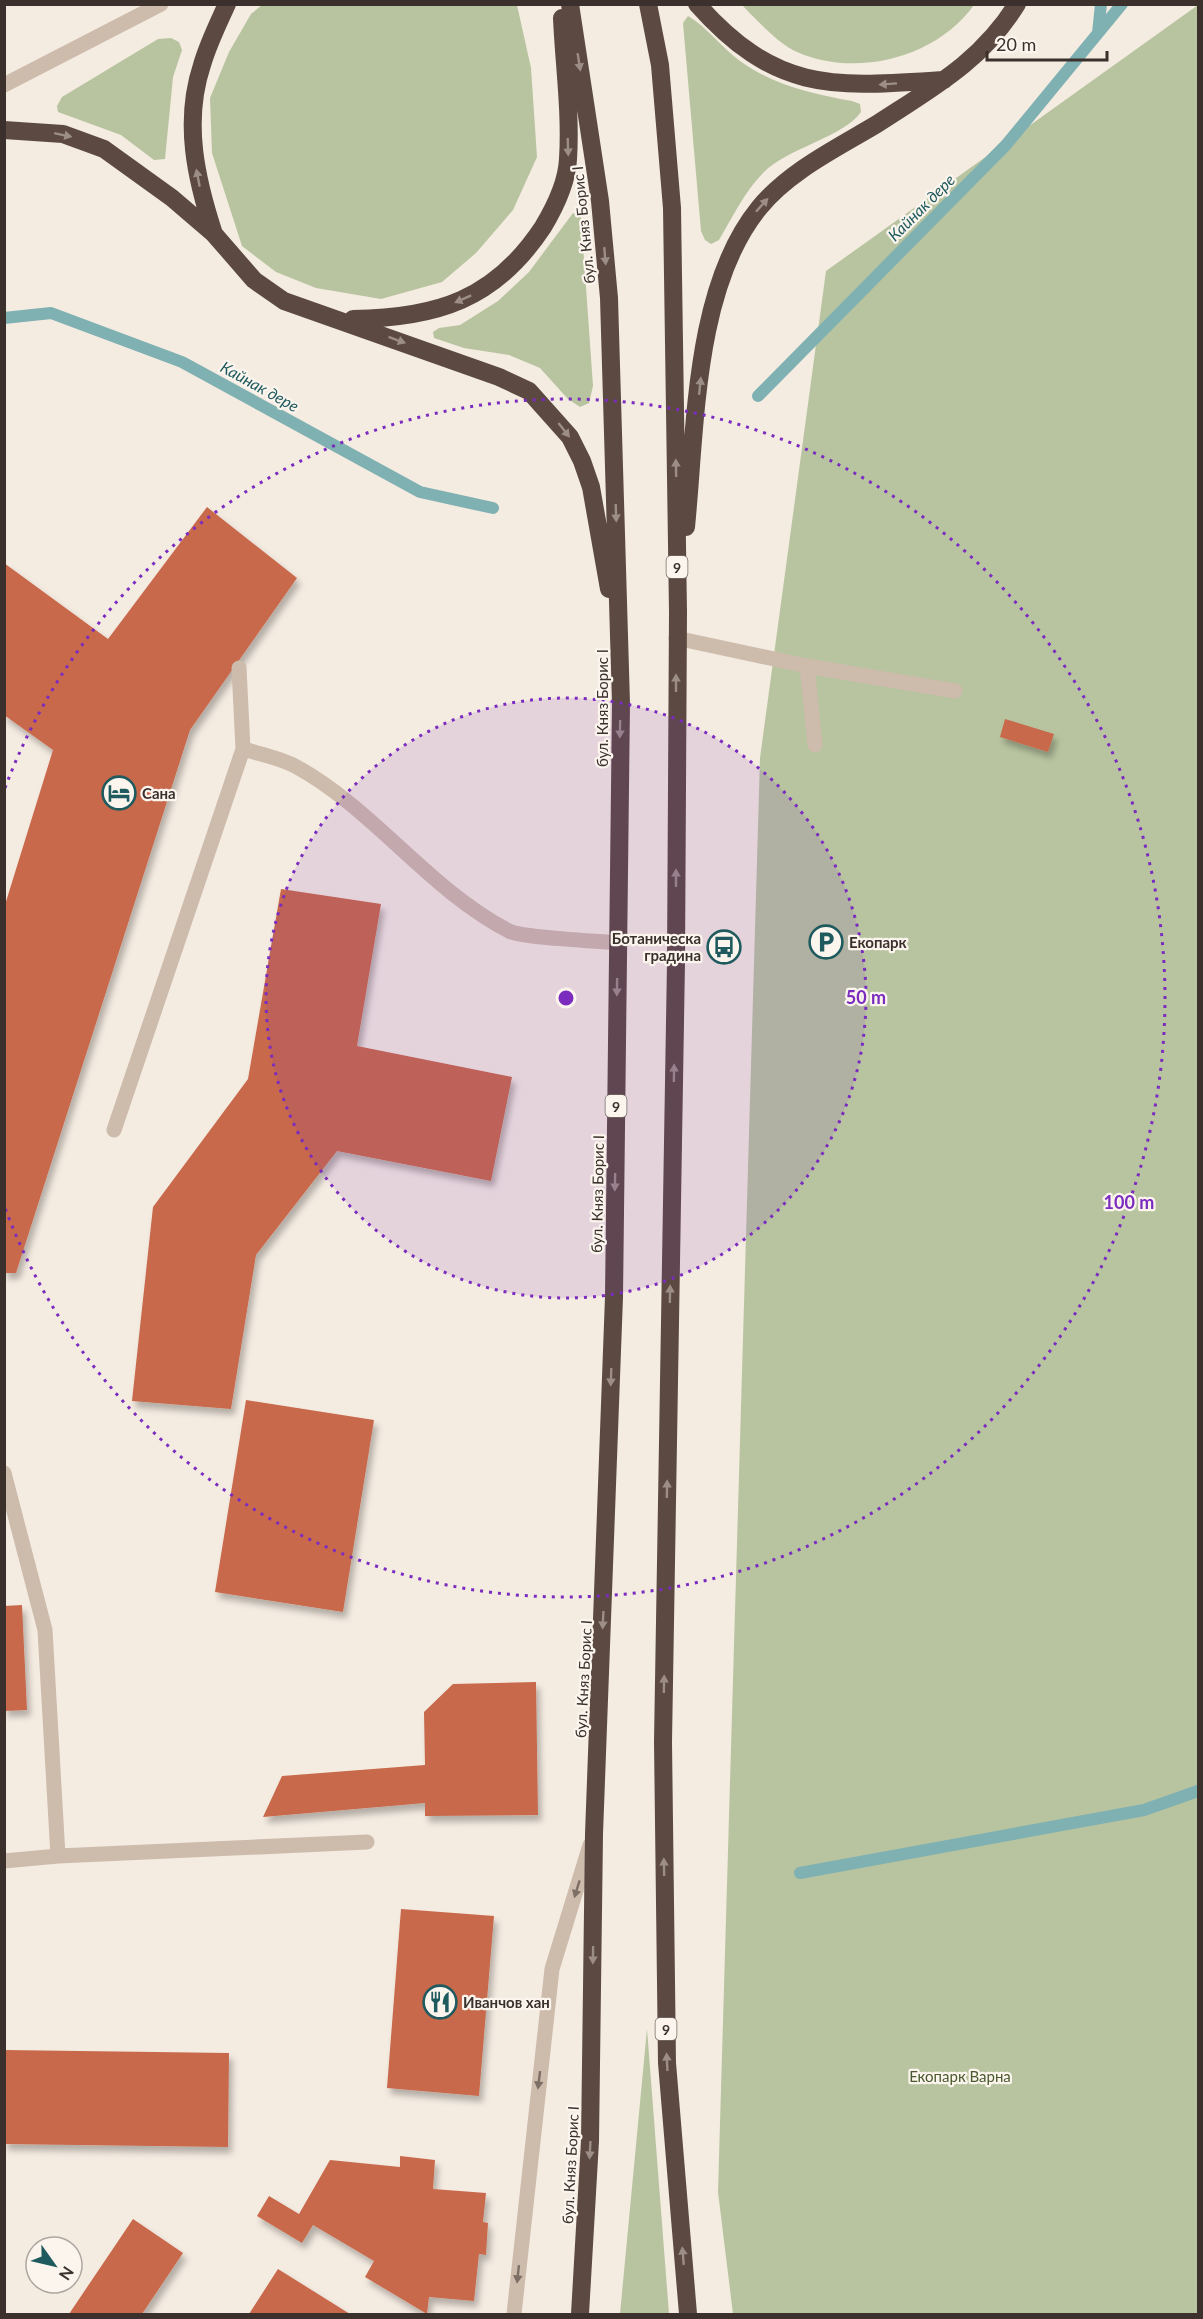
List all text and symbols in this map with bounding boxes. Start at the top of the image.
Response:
scale bar [987,24,1107,62]
text: 20 m [996,33,1036,55]
one-way arrow [575,53,584,72]
one-way arrow [878,79,897,88]
one-way arrow [53,131,72,140]
one-way arrow [563,137,572,156]
street label: бул. Княз Борис I [568,165,598,285]
one-way arrow [193,168,202,187]
water label: Кайнак дере [884,169,959,244]
one-way arrow [755,198,769,212]
one-way arrow [600,246,610,265]
one-way arrow [453,294,471,304]
one-way arrow [388,335,406,345]
water label: Кайнак дере [218,357,303,415]
one-way arrow [695,377,705,396]
one-way arrow [558,423,570,438]
one-way arrow [671,458,681,477]
one-way arrow [611,504,621,523]
road number: 9 [666,556,688,578]
street label: бул. Княз Борис I [593,649,611,767]
one-way arrow [671,674,681,693]
one-way arrow [616,720,625,739]
hotel icon: Сана [101,775,137,811]
place label: Сана [142,784,176,802]
one-way arrow [671,869,681,888]
parking icon: Екопарк [808,924,844,960]
place label: Ботаническа градина [612,929,701,964]
bus stop icon: Ботаническа градина [706,929,742,965]
place label: Екопарк [849,933,908,951]
one-way arrow [612,978,622,997]
text: 50 m [846,986,886,1008]
centre of rings [556,988,576,1008]
one-way arrow [669,1064,679,1083]
road number: 9 [606,1095,626,1117]
street label: бул. Княз Борис I [587,1135,607,1253]
one-way arrow [610,1173,620,1192]
text: 100 m [1104,1191,1154,1213]
one-way arrow [666,1284,675,1303]
one-way arrow [607,1368,616,1387]
one-way arrow [662,1479,672,1498]
one-way arrow [599,1610,608,1629]
street label: бул. Княз Борис I [571,1620,595,1738]
one-way arrow [659,1674,669,1693]
one-way arrow [659,1857,669,1876]
one-way arrow [571,1880,581,1898]
one-way arrow [588,1946,597,1965]
restaurant icon: Иванчов хан [422,1984,458,2020]
place label: Иванчов хан [463,1993,550,2011]
road number: 9 [656,2018,676,2040]
one-way arrow [662,2052,671,2071]
park label: Екопарк Варна [909,2067,1011,2085]
one-way arrow [534,2071,544,2090]
street label: бул. Княз Борис I [558,2106,582,2224]
one-way arrow [585,2141,594,2160]
north arrow [24,2235,84,2295]
one-way arrow [679,2247,688,2266]
text: N [56,2263,78,2284]
one-way arrow [513,2264,523,2283]

